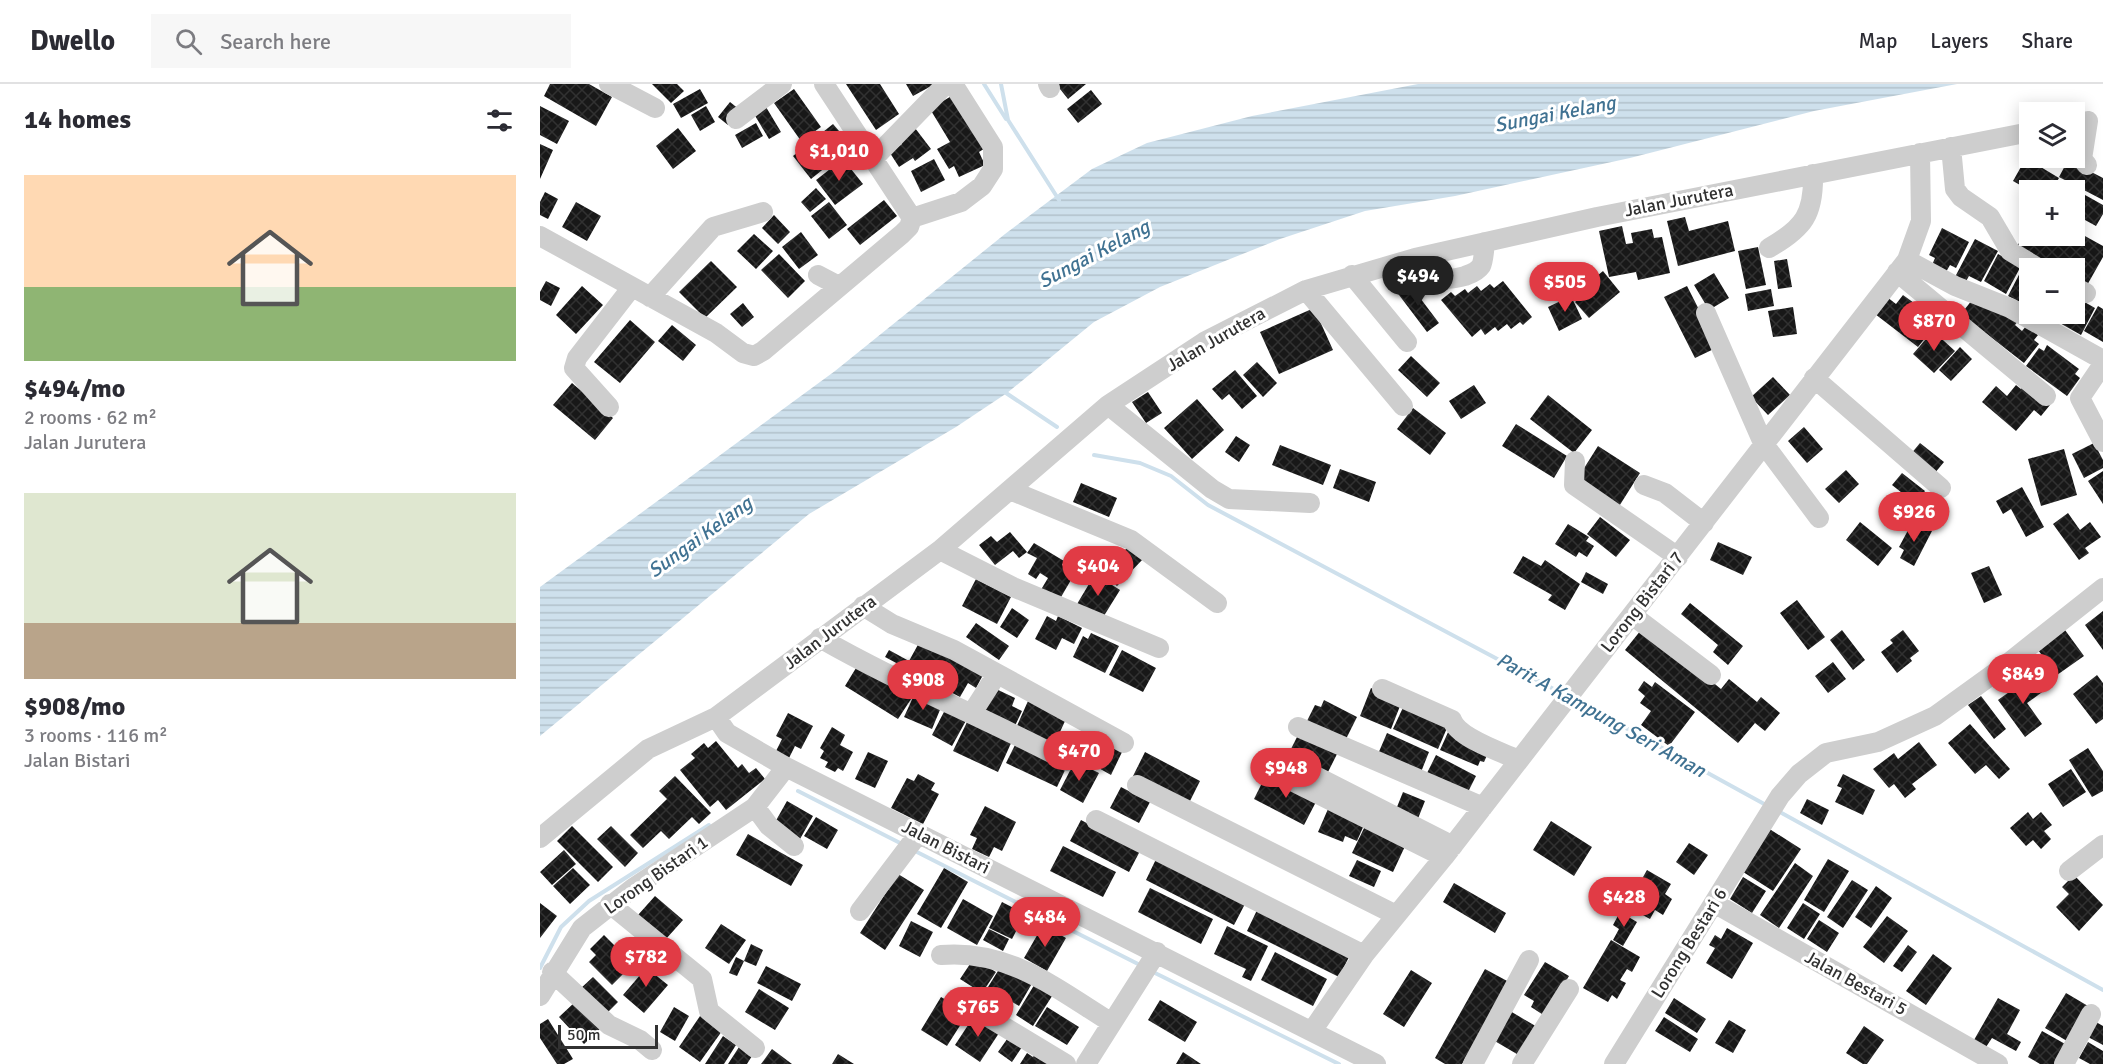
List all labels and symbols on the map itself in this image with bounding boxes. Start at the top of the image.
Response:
water label: Sungai Kelang [1492,90,1619,138]
pin: $1,010 [790,131,888,182]
street label: Jalan Jurutera [1623,179,1735,221]
water label: Sungai Kelang [1034,214,1155,294]
pin: $494 [1382,256,1454,307]
pin: $505 [1529,262,1601,313]
pin: $870 [1898,301,1970,352]
street label: Jalan Jurutera [1163,302,1269,376]
water label: Sungai Kelang [643,490,758,583]
pin: $926 [1878,492,1950,543]
pin: $404 [1062,546,1134,597]
street label: Lorong Bistari 7 [1596,547,1688,657]
street label: Jalan Jurutera [779,590,881,674]
water label: Parit A Kampung Seri Aman [1492,647,1711,784]
pin: $849 [1987,654,2059,705]
pin: $908 [887,660,959,711]
pin: $470 [1043,731,1115,782]
pin: $948 [1250,748,1322,799]
street label: Jalan Bistari [898,815,994,879]
street label: Lorong Bistari 1 [600,831,712,919]
pin: $428 [1588,877,1660,928]
street label: Lorong Bestari 6 [1646,884,1732,1002]
pin: $484 [1009,897,1081,948]
pin: $782 [610,937,682,988]
street label: Jalan Bestari 5 [1801,946,1911,1020]
pin: $765 [942,987,1014,1038]
scale bar [558,1022,658,1050]

